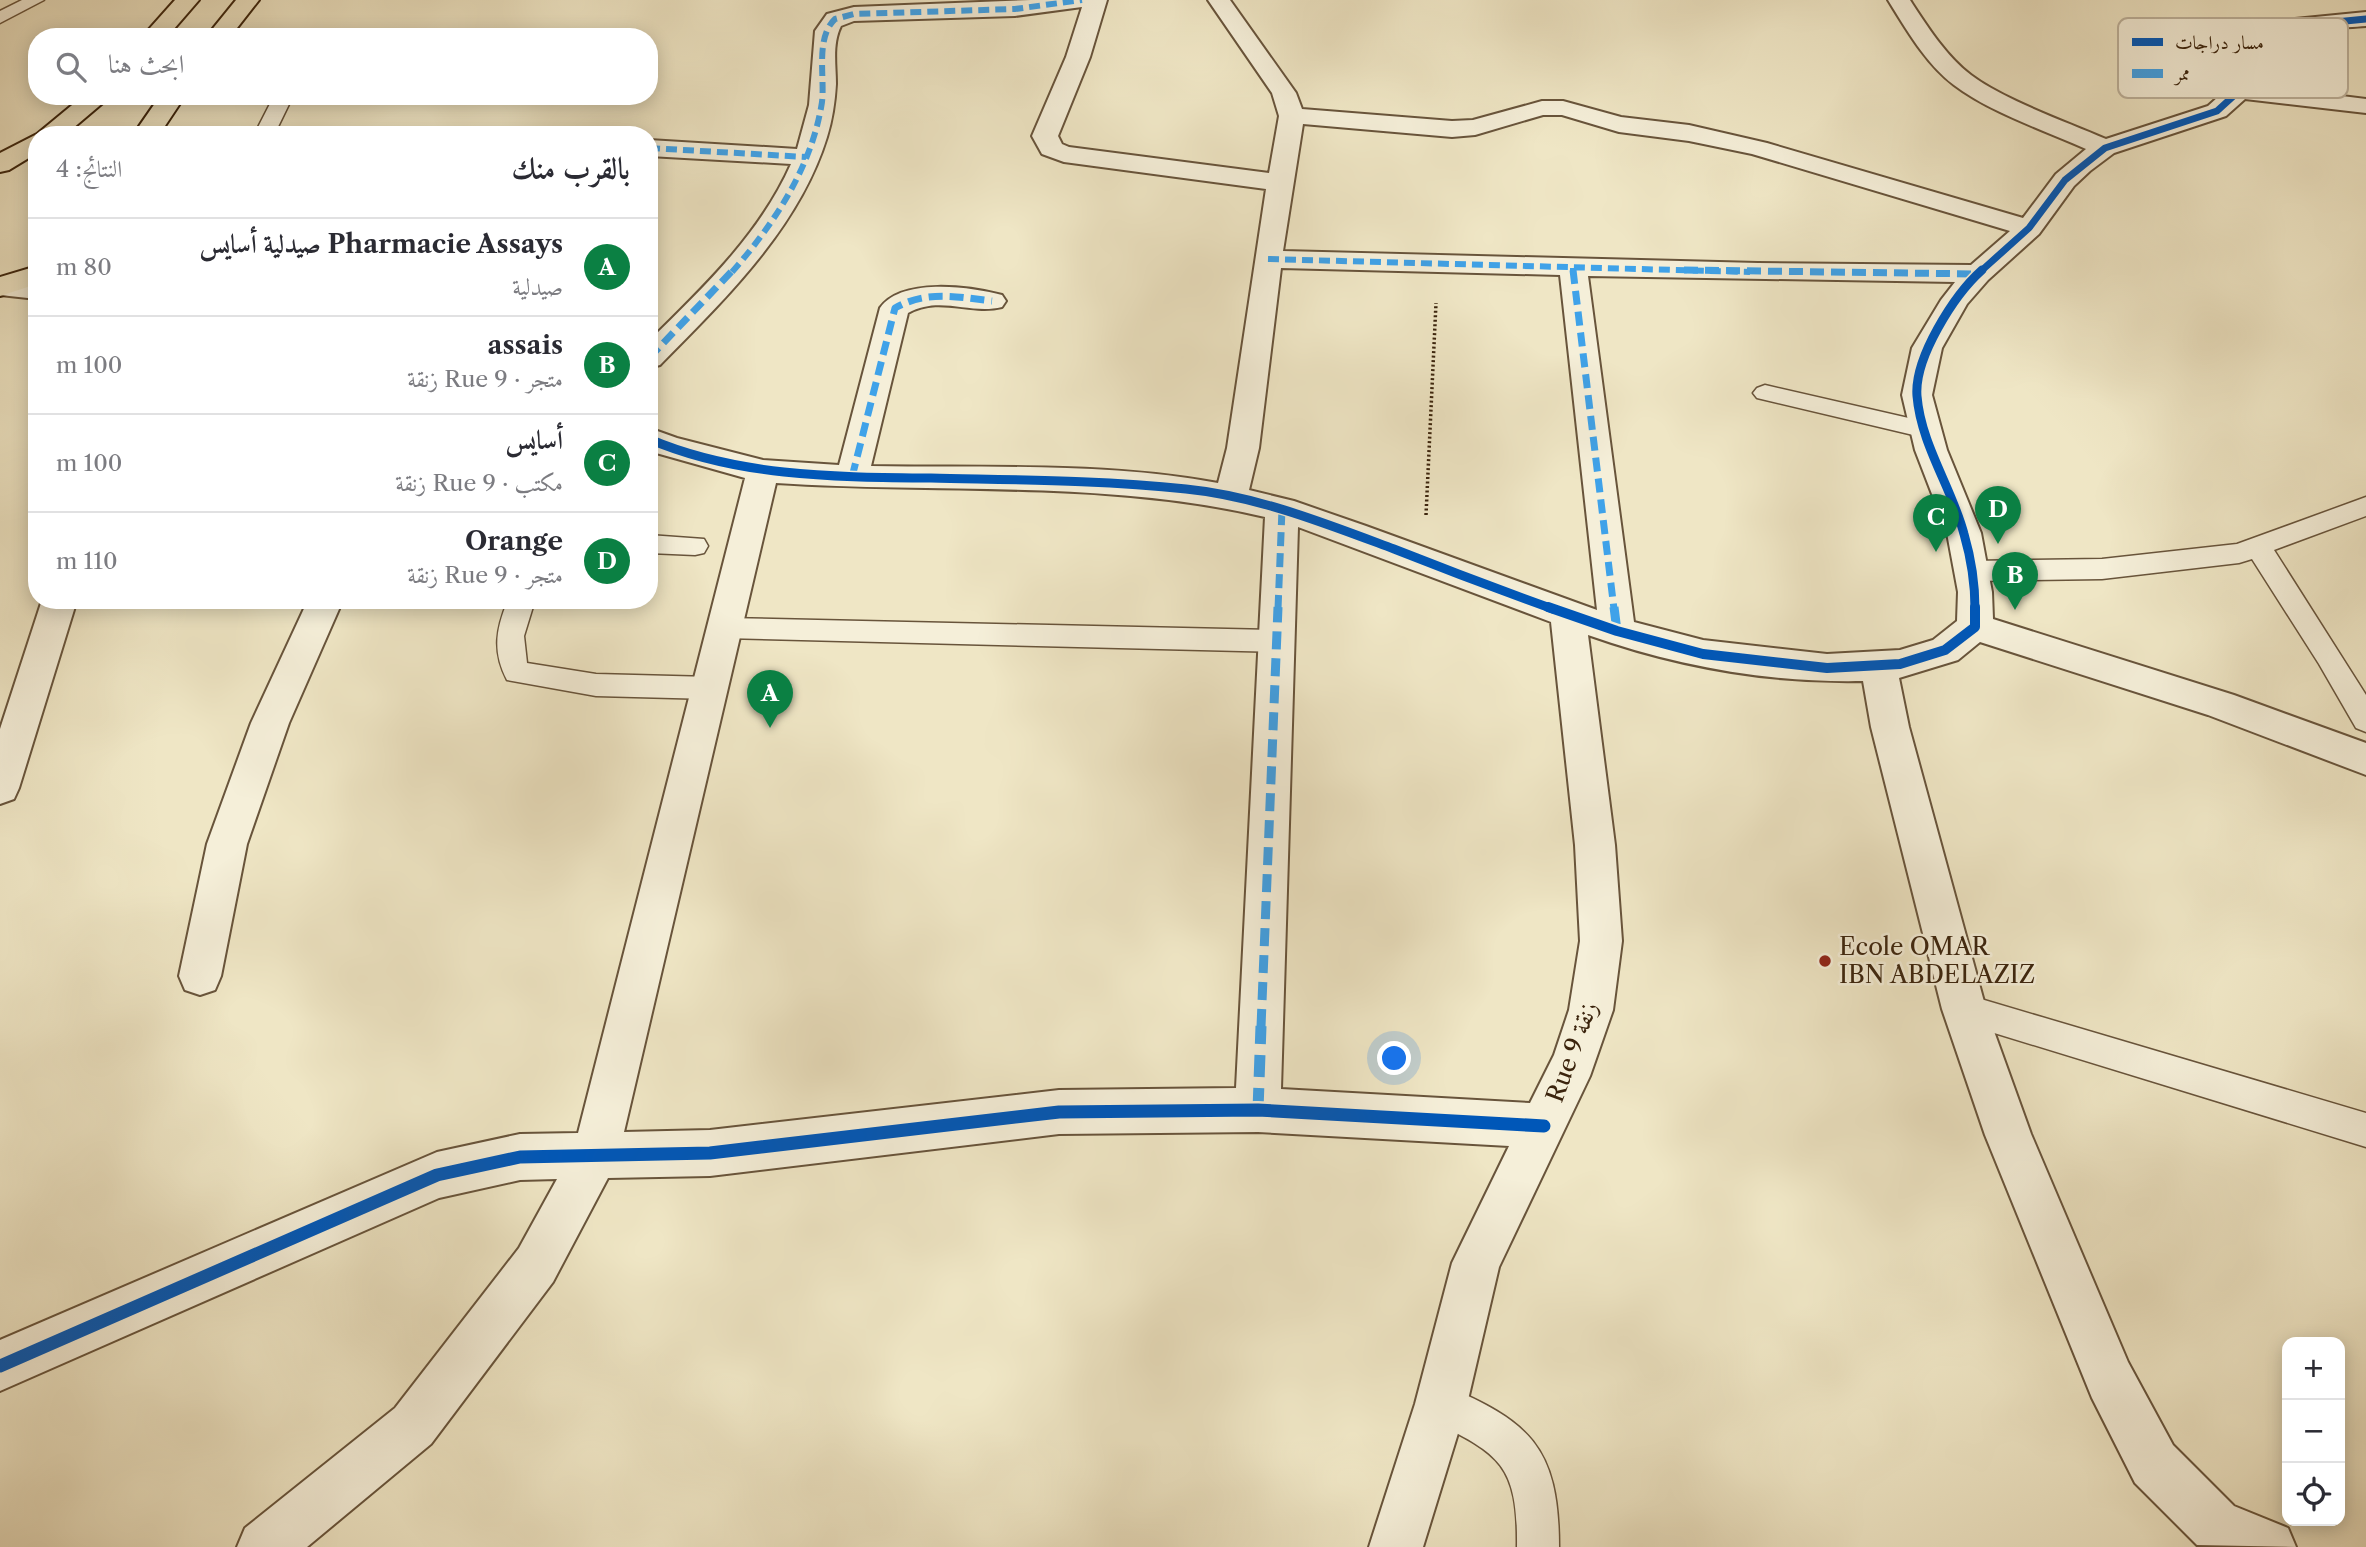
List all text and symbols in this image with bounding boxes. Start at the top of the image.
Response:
legend [2118,18,2348,98]
search box [28,28,658,105]
text: مسار دراجات [2175,31,2264,54]
icon: search [52,48,90,86]
text: ابحث هنا [108,48,184,80]
text: ممر [2173,62,2190,86]
text: بالقرب منك [512,150,630,187]
text: النتائج: 4 [56,155,122,183]
text: Pharmacie Assays صيدلية أسايس [199,228,563,260]
text: 80 m [56,253,112,281]
text: A [598,253,616,281]
text: صيدلية [512,273,563,301]
text: assais [487,329,563,361]
text: 100 m [56,351,122,379]
text: B [598,351,616,379]
text: متجر · Rue 9 زنقة [407,365,563,393]
text: أسايس [506,424,563,456]
text: 100 m [56,449,122,477]
text: C [598,449,616,477]
text: مكتب · Rue 9 زنقة [395,469,563,497]
pin: D [1975,486,2021,544]
pin: C [1913,494,1959,552]
text: Orange [465,525,563,557]
text: 110 m [56,547,117,575]
text: D [597,547,617,575]
pin: B [1992,552,2038,610]
text: متجر · Rue 9 زنقة [407,561,563,589]
pin: A [747,670,793,728]
place label: Ecole OMAR IBN ABDELAZIZ [1839,932,2035,989]
marker: Ecole OMAR IBN ABDELAZIZ [1817,953,1833,969]
street label: Rue 9 زنقة [1540,998,1603,1106]
your location [1377,1041,1411,1075]
map controls [2282,1337,2345,1526]
button: + [2282,1337,2345,1400]
button: − [2282,1400,2345,1463]
button: locate [2282,1463,2345,1526]

